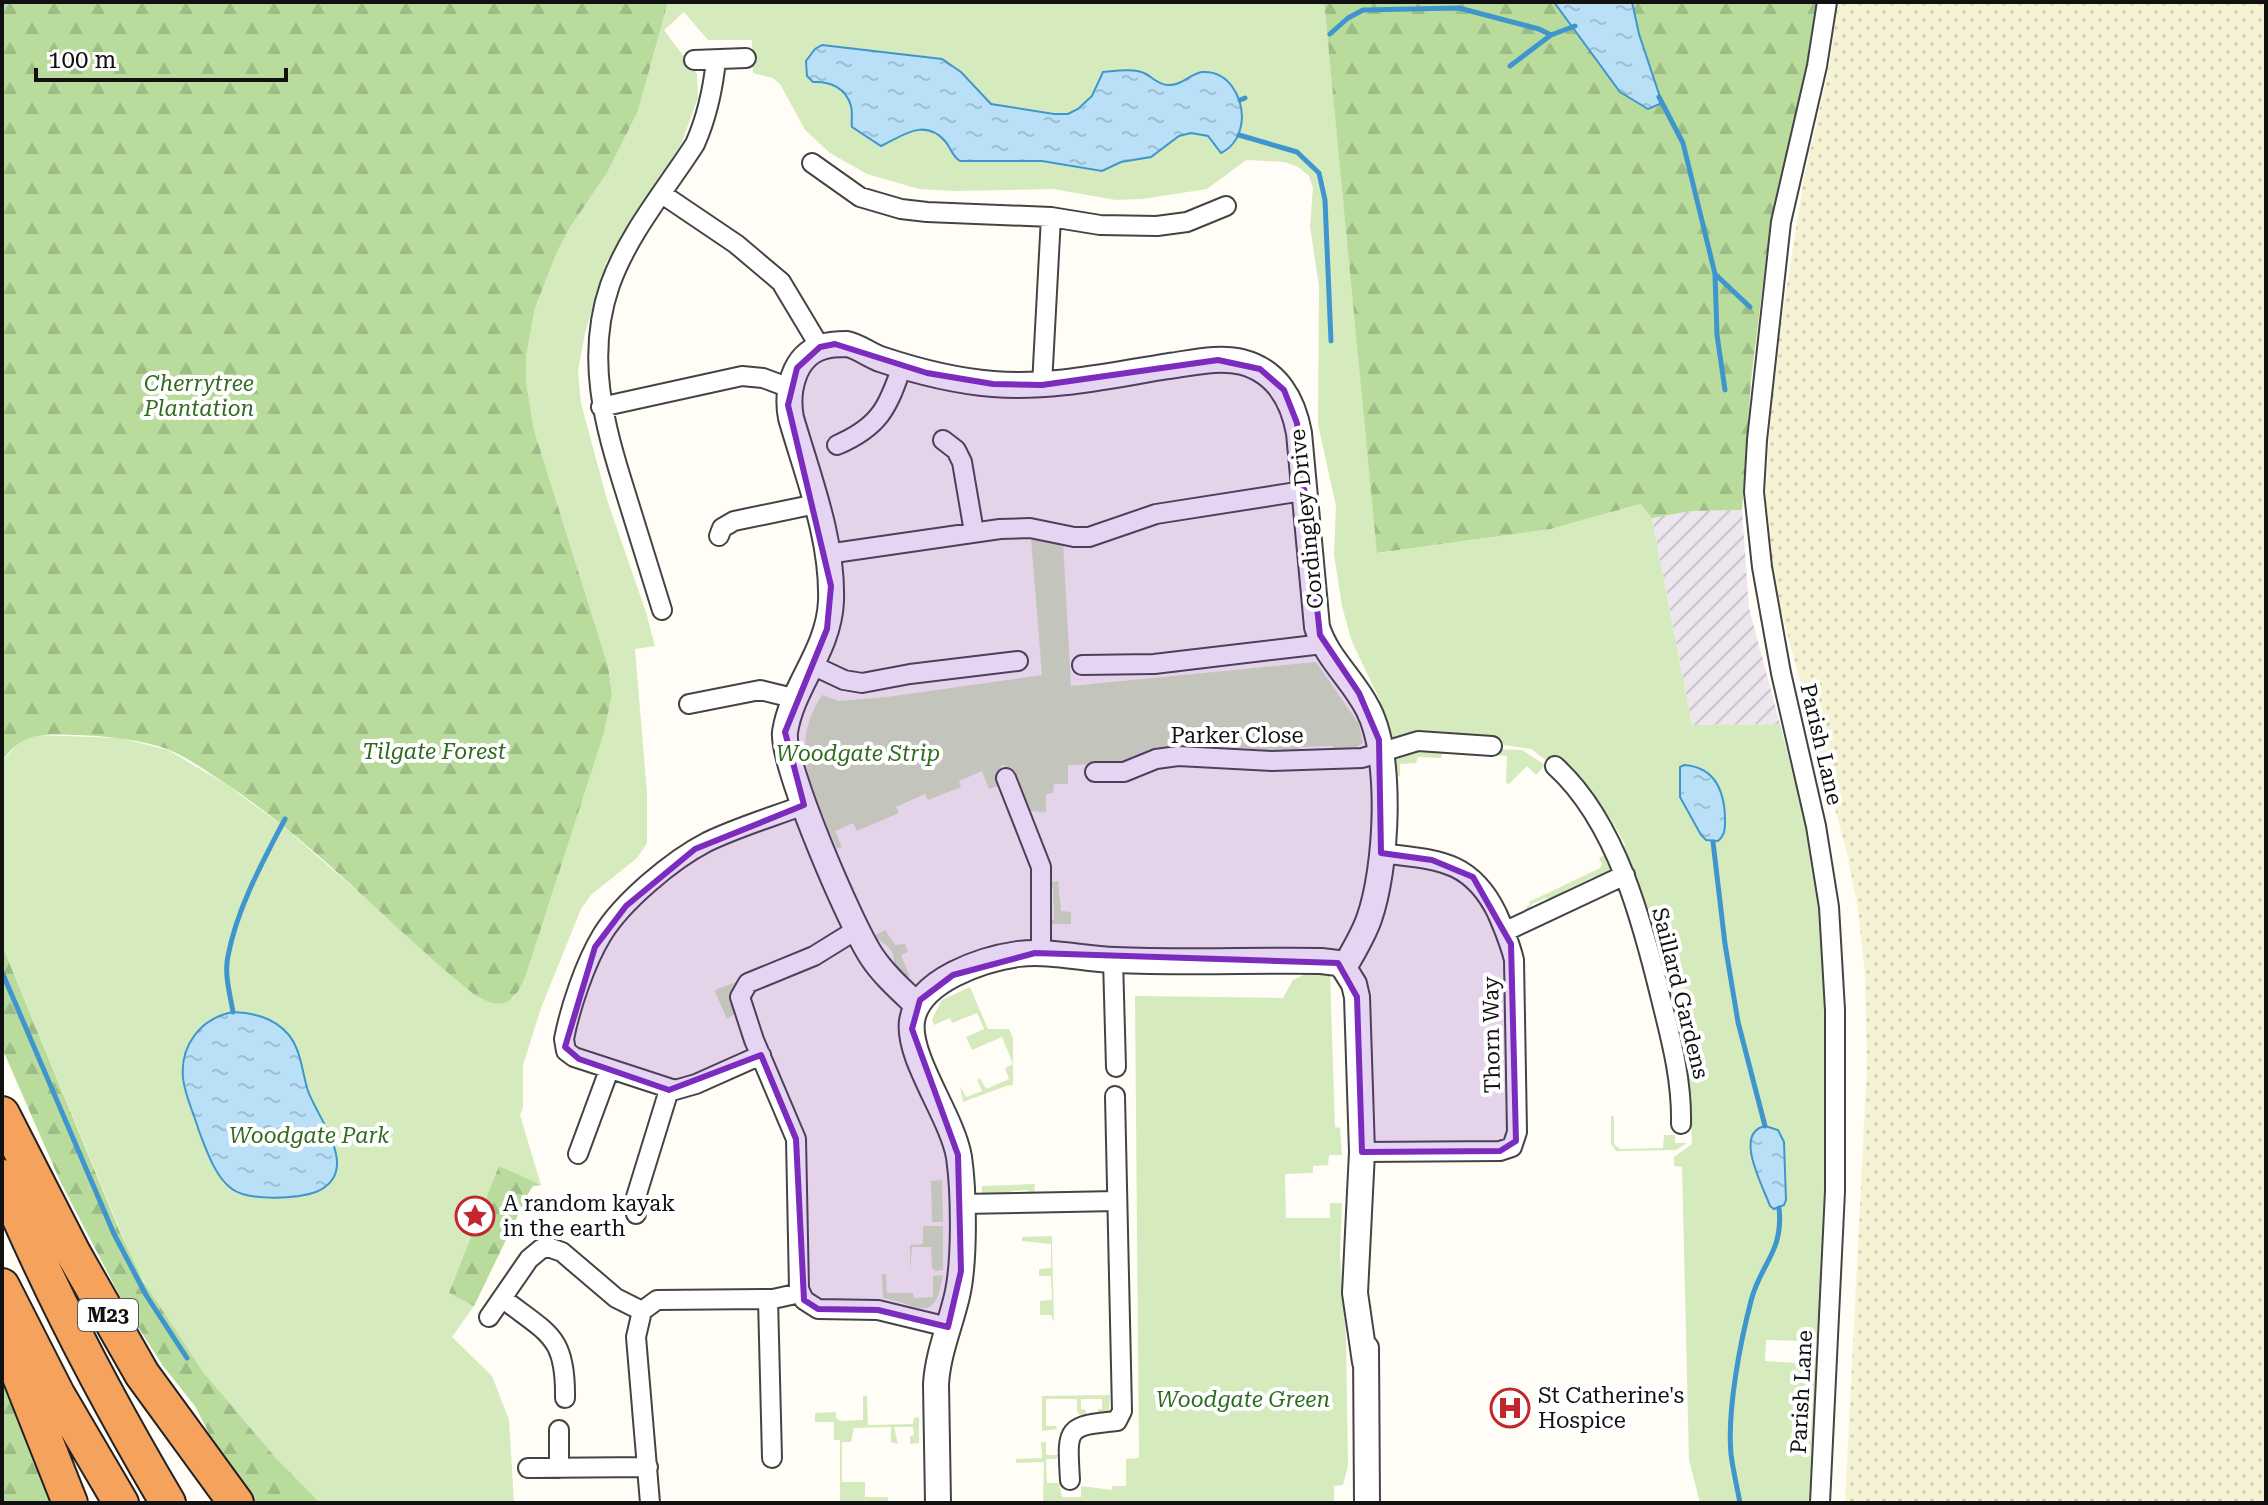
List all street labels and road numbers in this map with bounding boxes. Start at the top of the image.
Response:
street label: Cordingley Drive [1285,428,1328,610]
street label: Parish Lane [1795,681,1848,807]
street label: Parker Close [1171,723,1304,748]
street label: Saillard Gardens [1647,905,1714,1081]
street label: Thorn Way [1478,976,1505,1094]
road number: M23 [78,1299,138,1331]
street label: Parish Lane [1786,1330,1817,1455]

